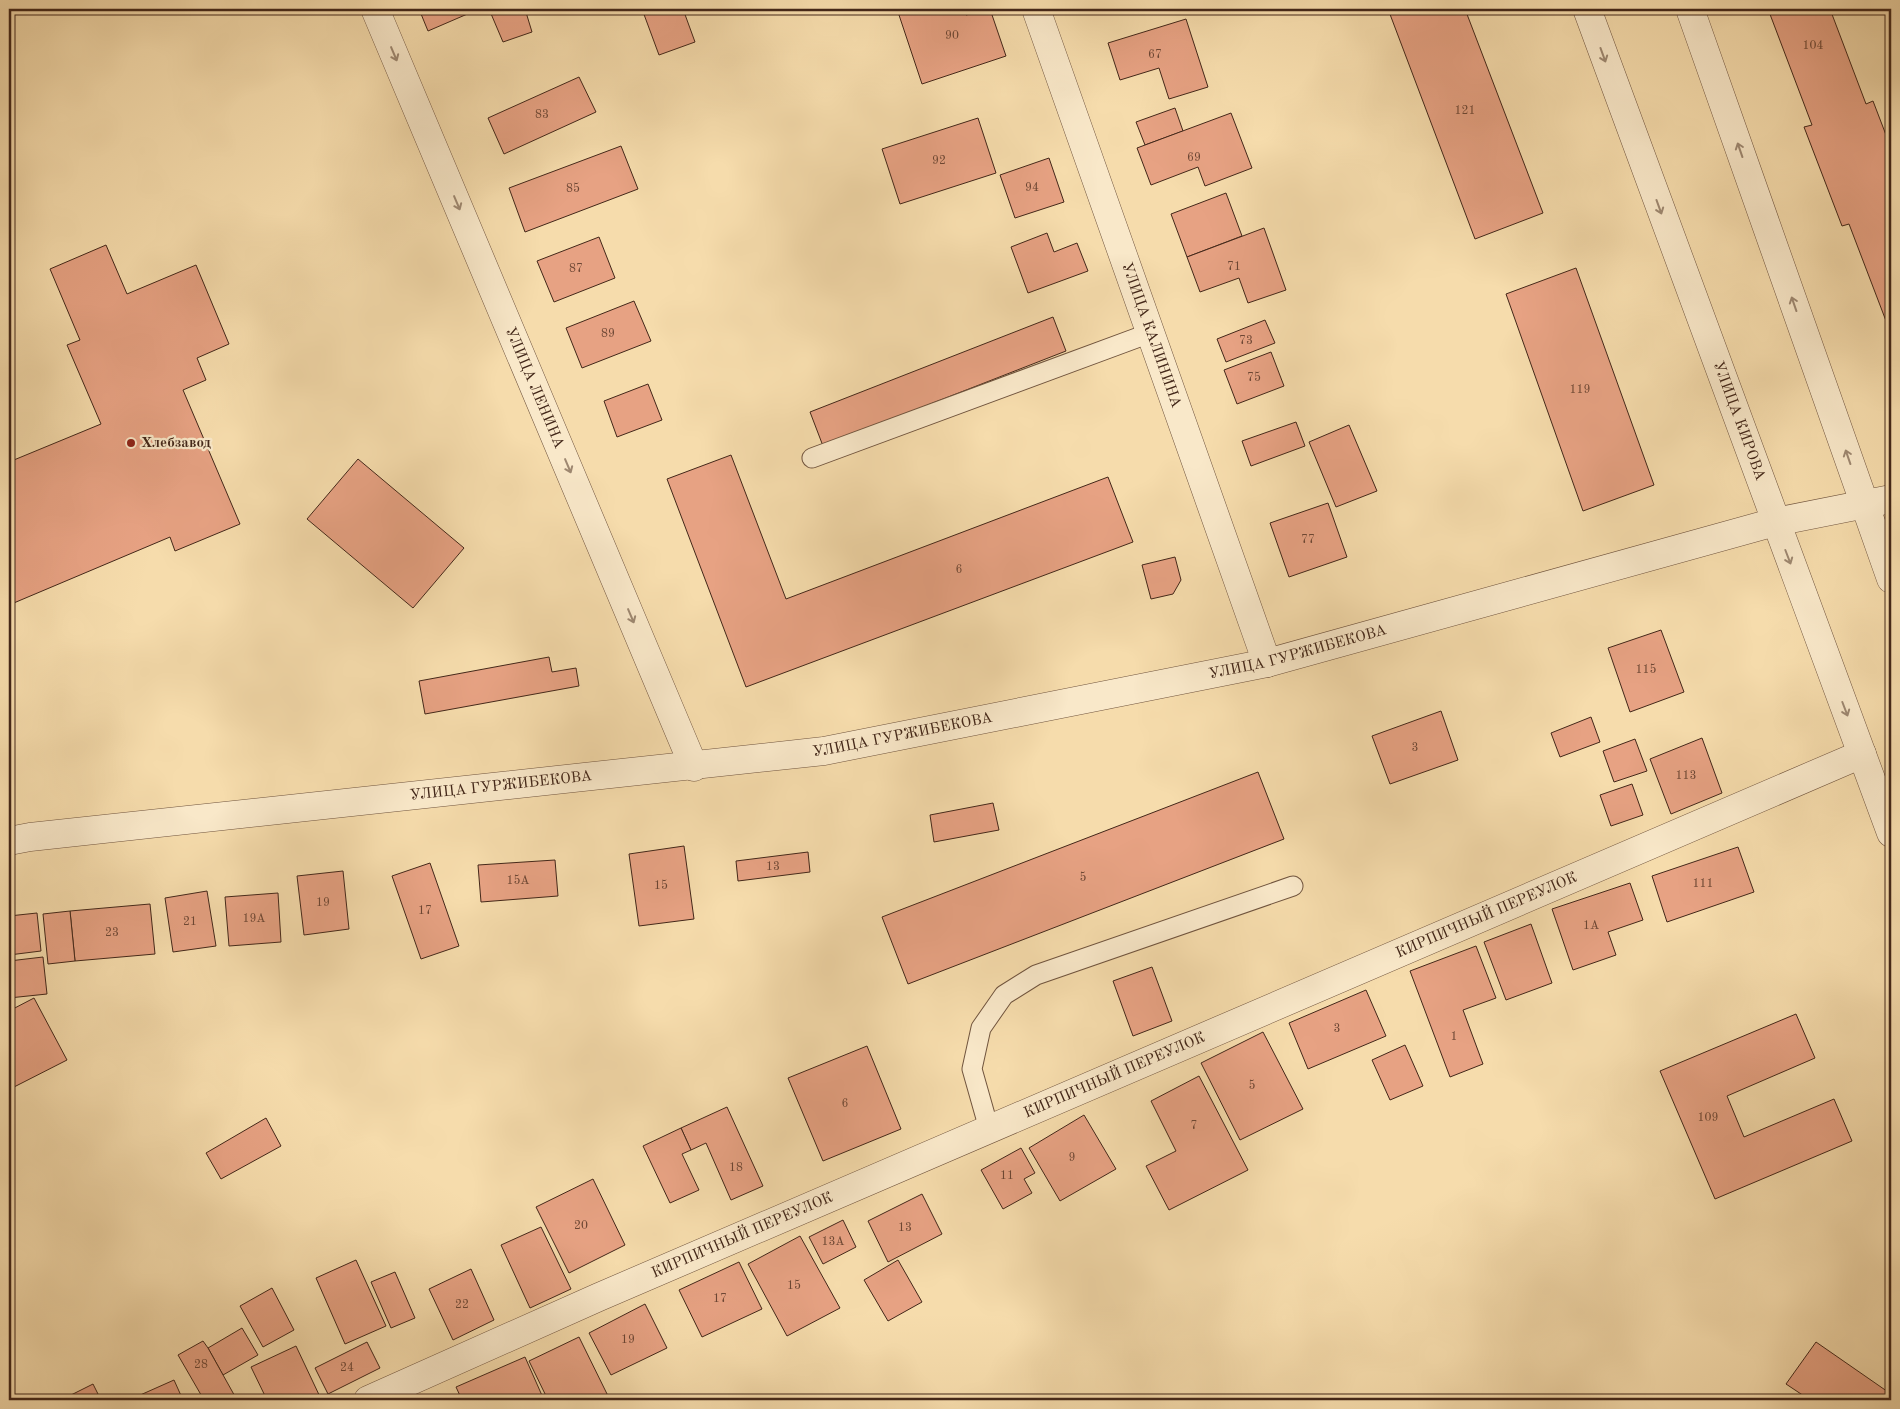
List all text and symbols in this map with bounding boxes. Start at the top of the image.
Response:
house number: 90 [945,30,959,42]
house number: 104 [1803,40,1823,52]
one-way arrow [390,46,399,61]
one-way arrow [1599,46,1608,62]
house number: 67 [1148,49,1162,61]
house number: 121 [1455,105,1475,117]
house number: 83 [535,109,549,121]
one-way arrow [1735,143,1744,159]
house number: 69 [1187,152,1201,164]
house number: 92 [932,155,946,167]
house number: 85 [566,182,580,195]
house number: 94 [1025,182,1039,194]
one-way arrow [453,195,462,210]
one-way arrow [1655,199,1665,214]
street label: УЛИЦА КАЛИНИНА [1119,261,1184,410]
house number: 71 [1227,261,1241,273]
house number: 87 [569,263,583,275]
one-way arrow [1789,296,1798,312]
street label: УЛИЦА ЛЕНИНА [502,325,567,451]
house number: 89 [601,328,615,340]
house number: 73 [1239,335,1253,347]
street label: УЛИЦА КИРОВА [1710,359,1768,483]
house number: 75 [1247,371,1261,384]
house number: 119 [1570,384,1590,396]
place label: Хлебзавод [141,436,211,451]
marker: Хлебзавод [125,437,137,449]
one-way arrow [1843,450,1852,465]
one-way arrow [563,458,573,473]
house number: 77 [1301,534,1315,546]
one-way arrow [1784,548,1793,564]
house number: 6 [956,564,963,576]
one-way arrow [626,608,636,623]
street label: УЛИЦА ГУРЖИБЕКОВА [1207,623,1389,682]
house number: 115 [1636,663,1656,676]
one-way arrow [1841,701,1850,716]
street label: УЛИЦА ГУРЖИБЕКОВА [812,710,994,760]
house number: 3 [1412,742,1418,754]
street label: УЛИЦА ГУРЖИБЕКОВА [409,769,593,803]
house number: 113 [1676,770,1696,782]
house number: 13 [766,861,780,873]
street label: КИРПИЧНЫЙ ПЕРЕУЛОК [1394,870,1579,961]
house number: 5 [1080,871,1087,884]
house number: 15А [506,874,530,887]
house number: 111 [1693,878,1713,890]
house number: 15 [654,879,668,892]
house number: 19 [316,897,330,909]
house number: 17 [418,905,432,917]
house number: 19А [242,913,266,925]
house number: 21 [183,916,197,928]
house number: 1А [1583,920,1599,932]
house number: 23 [105,927,119,939]
house number: 3 [1334,1023,1340,1035]
street label: КИРПИЧНЫЙ ПЕРЕУЛОК [1022,1030,1207,1121]
house number: 1 [1451,1031,1457,1043]
house number: 5 [1249,1079,1256,1092]
house number: 6 [842,1098,849,1110]
house number: 109 [1698,1112,1718,1124]
house number: 7 [1191,1120,1197,1132]
house number: 9 [1069,1152,1075,1164]
house number: 18 [729,1162,743,1174]
house number: 11 [1000,1170,1014,1182]
street label: КИРПИЧНЫЙ ПЕРЕУЛОК [650,1190,835,1281]
house number: 20 [574,1220,588,1232]
house number: 13 [898,1222,912,1234]
house number: 13А [821,1236,845,1248]
house number: 15 [787,1279,801,1292]
house number: 17 [713,1293,727,1305]
house number: 22 [455,1299,469,1311]
house number: 19 [621,1334,635,1346]
house number: 28 [194,1359,208,1371]
house number: 24 [340,1362,354,1374]

